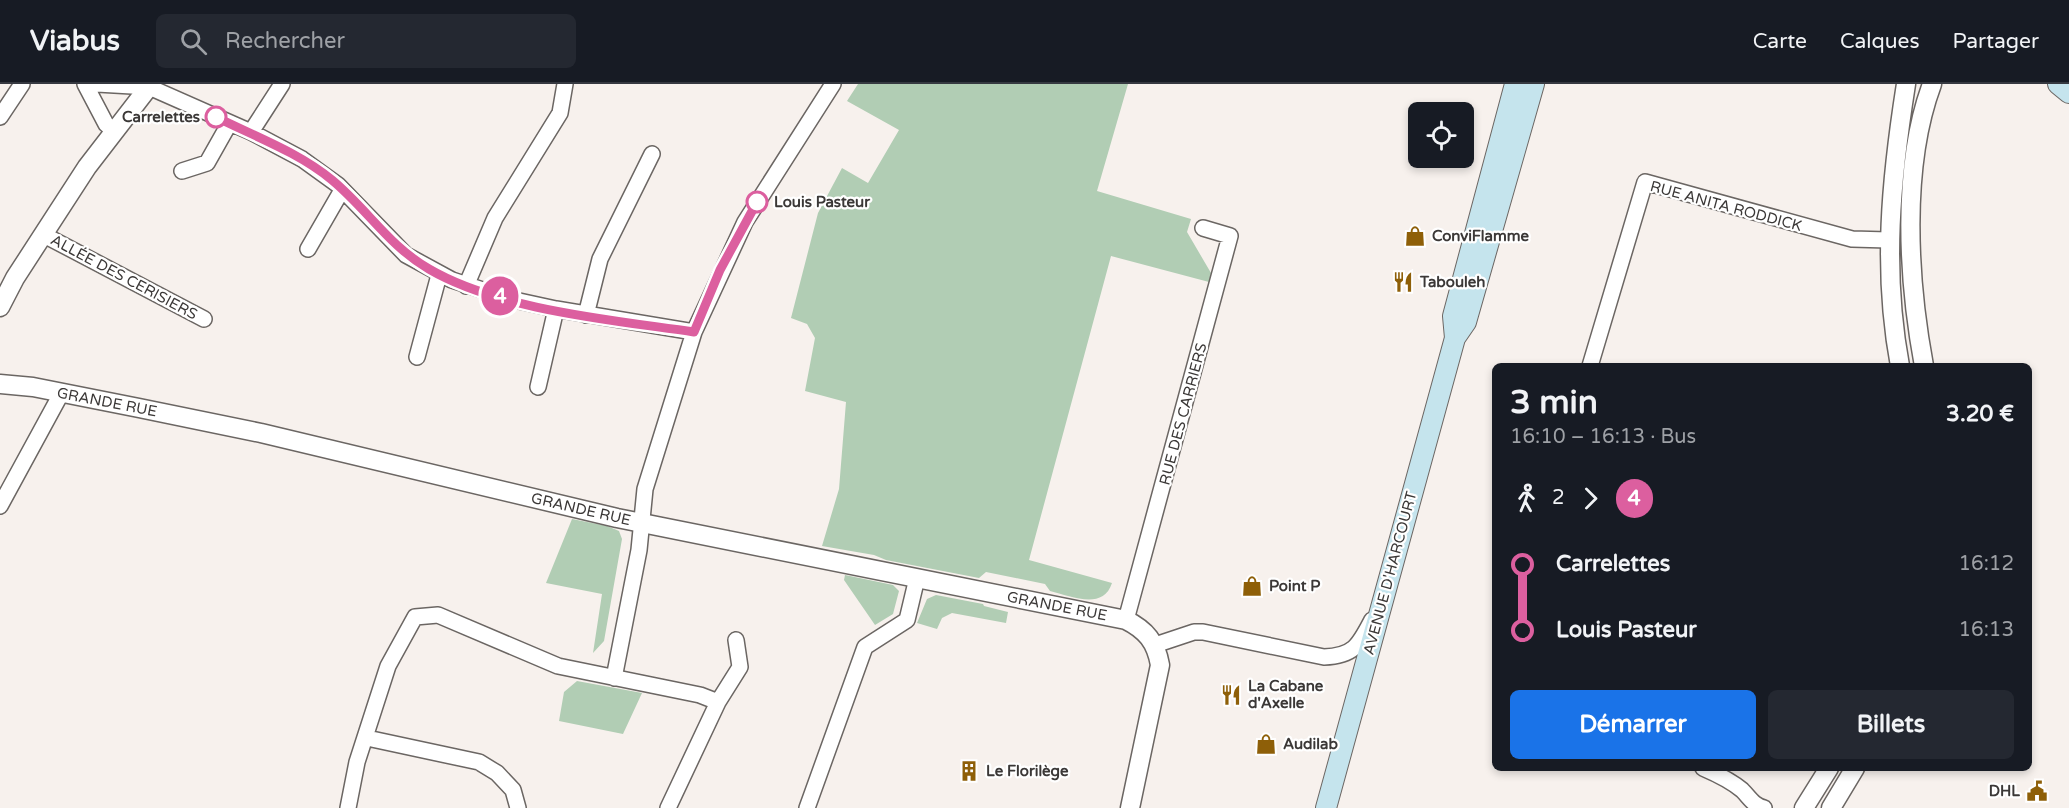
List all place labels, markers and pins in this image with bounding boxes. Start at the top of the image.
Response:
marker: Carrelettes [205,106,227,128]
place label: Carrelettes [122,108,200,126]
marker: Louis Pasteur [746,191,768,213]
place label: Louis Pasteur [774,193,870,211]
shop icon: ConviFlamme [1403,224,1427,248]
place label: ConviFlamme [1432,227,1530,245]
restaurant icon: Tabouleh [1391,270,1415,294]
place label: Tabouleh [1419,273,1485,291]
shop icon: Point P [1240,574,1264,598]
place label: Point P [1269,577,1320,595]
place label: La Cabane d'Axelle [1248,677,1324,712]
restaurant icon: La Cabane d'Axelle [1219,683,1243,707]
shop icon: Audilab [1254,732,1278,756]
place label: Audilab [1283,735,1338,753]
building icon: Le Florilège [957,759,981,783]
place label: Le Florilège [986,762,1069,781]
public building icon: DHL [2025,779,2049,803]
place label: DHL [1989,782,2020,800]

